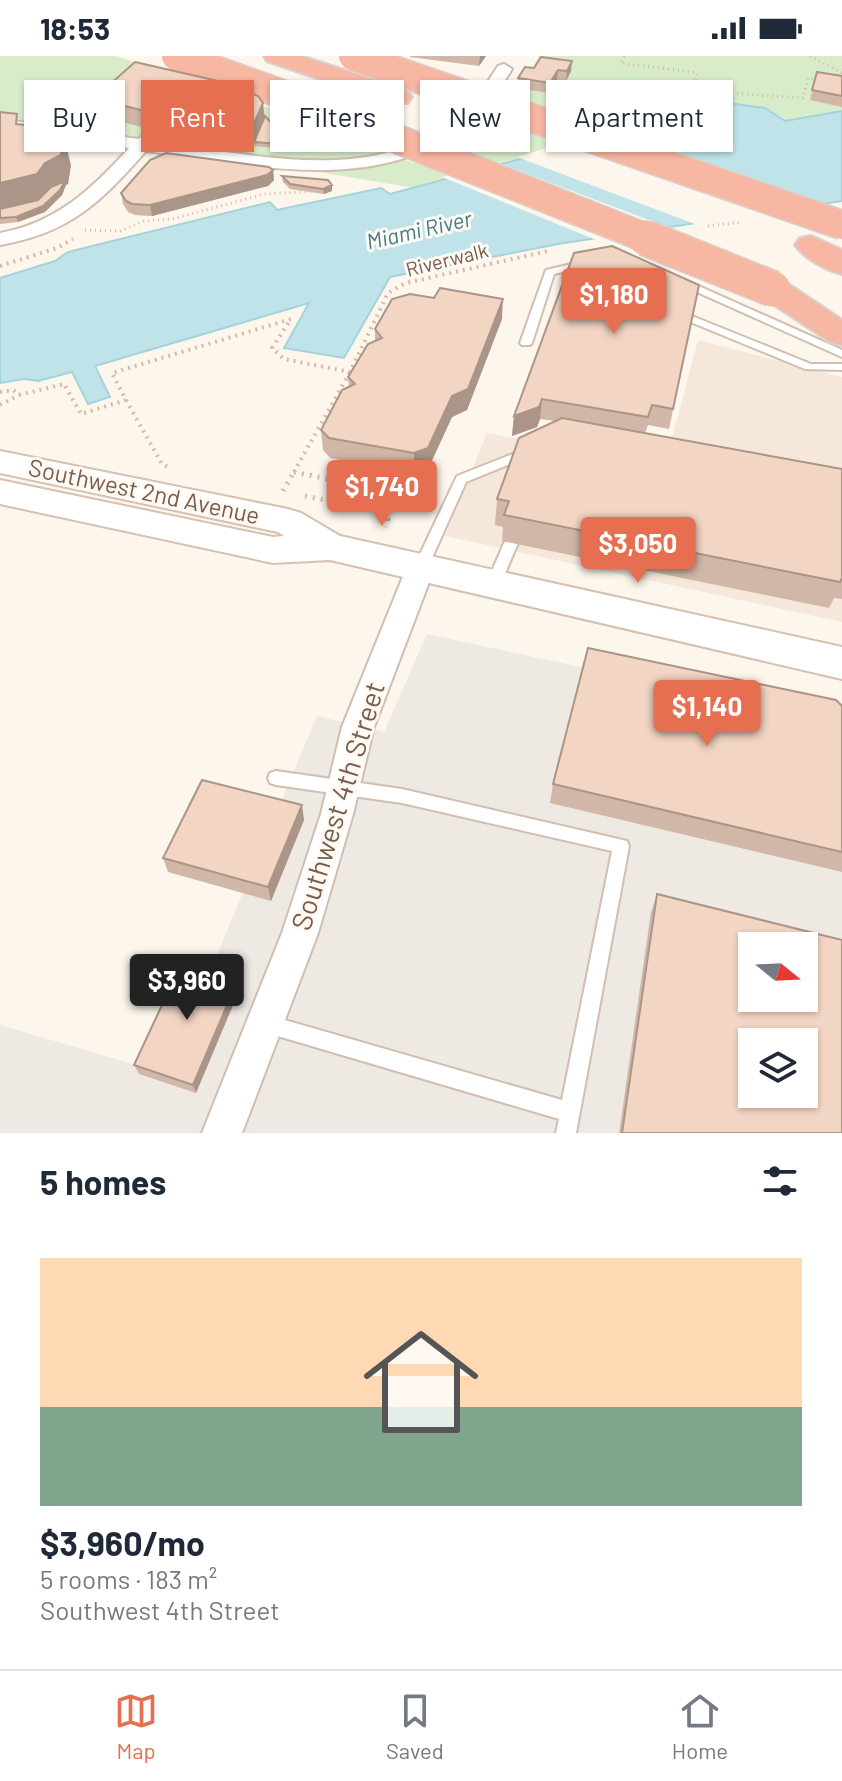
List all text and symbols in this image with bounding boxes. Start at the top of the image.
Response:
text: 18:53 [40,10,110,46]
chip: Buy [24,80,125,152]
chip: Rent [141,80,254,152]
chip: Filters [270,80,404,152]
chip: New [420,80,530,152]
chip: Apartment [546,80,733,152]
water label: Miami River [364,204,475,254]
street label: Riverwalk [403,237,490,281]
pin: $1,180 [549,268,679,336]
text: $1,180 [579,278,649,309]
street label: Southwest 2nd Avenue [26,452,263,529]
pin: $1,740 [317,460,447,528]
text: $1,740 [345,470,419,501]
pin: $3,050 [573,517,703,585]
text: $3,050 [599,527,677,558]
street label: Southwest 4th Street [283,677,391,934]
pin: $1,140 [642,680,772,748]
text: $1,140 [672,690,742,721]
north arrow [738,932,818,1012]
map controls [738,932,818,1108]
pin: $3,960 [122,954,252,1022]
text: $3,960 [148,964,226,995]
button: layers [738,1028,818,1108]
icon: filters [758,1159,802,1203]
text: 5 homes [40,1161,166,1202]
icon: home [349,1310,493,1454]
text: $3,960/mo [40,1522,205,1563]
text: 5 rooms · 183 m² [40,1563,217,1594]
text: Southwest 4th Street [40,1594,280,1625]
tab: Map [114,1689,158,1763]
tab: Saved [386,1689,444,1763]
tab: Home [672,1689,728,1763]

